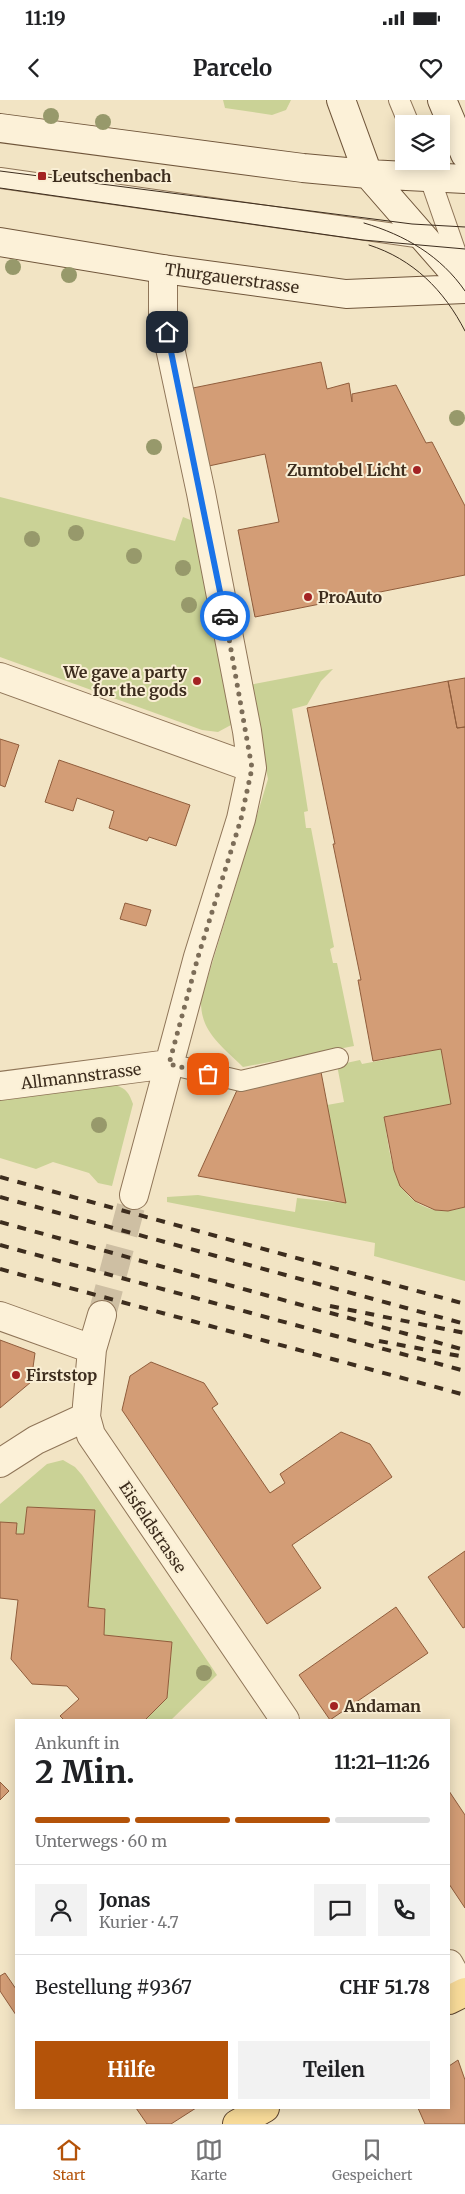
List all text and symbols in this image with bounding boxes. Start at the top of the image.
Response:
text: 11:19 [25,6,66,30]
icon: back [20,54,48,82]
text: Parcelo [193,54,272,82]
icon: heart [417,54,445,82]
map controls [395,115,450,170]
button: layers [395,115,450,170]
place label: Leutschenbach [52,166,172,186]
marker: Leutschenbach [36,170,48,182]
street label: Thurgauerstrasse [164,259,300,297]
pin [146,311,188,353]
icon: home [153,318,181,346]
place label: Zumtobel Licht [287,460,408,480]
marker: Zumtobel Licht [411,464,423,476]
place label: ProAuto [318,587,382,607]
courier [200,591,250,641]
marker: ProAuto [302,591,314,603]
icon: car [211,602,239,630]
place label: We gave a party for the gods [62,662,188,700]
marker: We gave a party for the gods [191,675,203,687]
pin [187,1053,229,1095]
street label: Allmannstrasse [19,1059,142,1093]
icon: bag [194,1060,222,1088]
place label: Firststop [26,1365,97,1385]
marker: Firststop [10,1369,22,1381]
street label: Eisfeldstrasse [115,1478,191,1576]
place label: Andaman [343,1696,421,1716]
marker: Andaman [328,1700,340,1712]
text: Ankunft in [35,1733,120,1753]
text: 11:21–11:26 [334,1750,430,1774]
text: 2 Min. [35,1752,135,1792]
text: Unterwegs · 60 m [35,1831,167,1851]
button: person [35,1884,87,1936]
button: chat [314,1884,366,1936]
button: phone [378,1884,430,1936]
text: Jonas [99,1888,151,1912]
text: Kurier · 4.7 [99,1912,179,1932]
text: Bestellung #9367 [35,1975,192,1999]
text: CHF 51.78 [340,1975,430,1999]
button: Hilfe [35,2041,228,2099]
button: Teilen [238,2041,430,2099]
tab: Start [52,2136,86,2184]
tab: Karte [191,2136,227,2184]
tab: Gespeichert [332,2136,413,2184]

